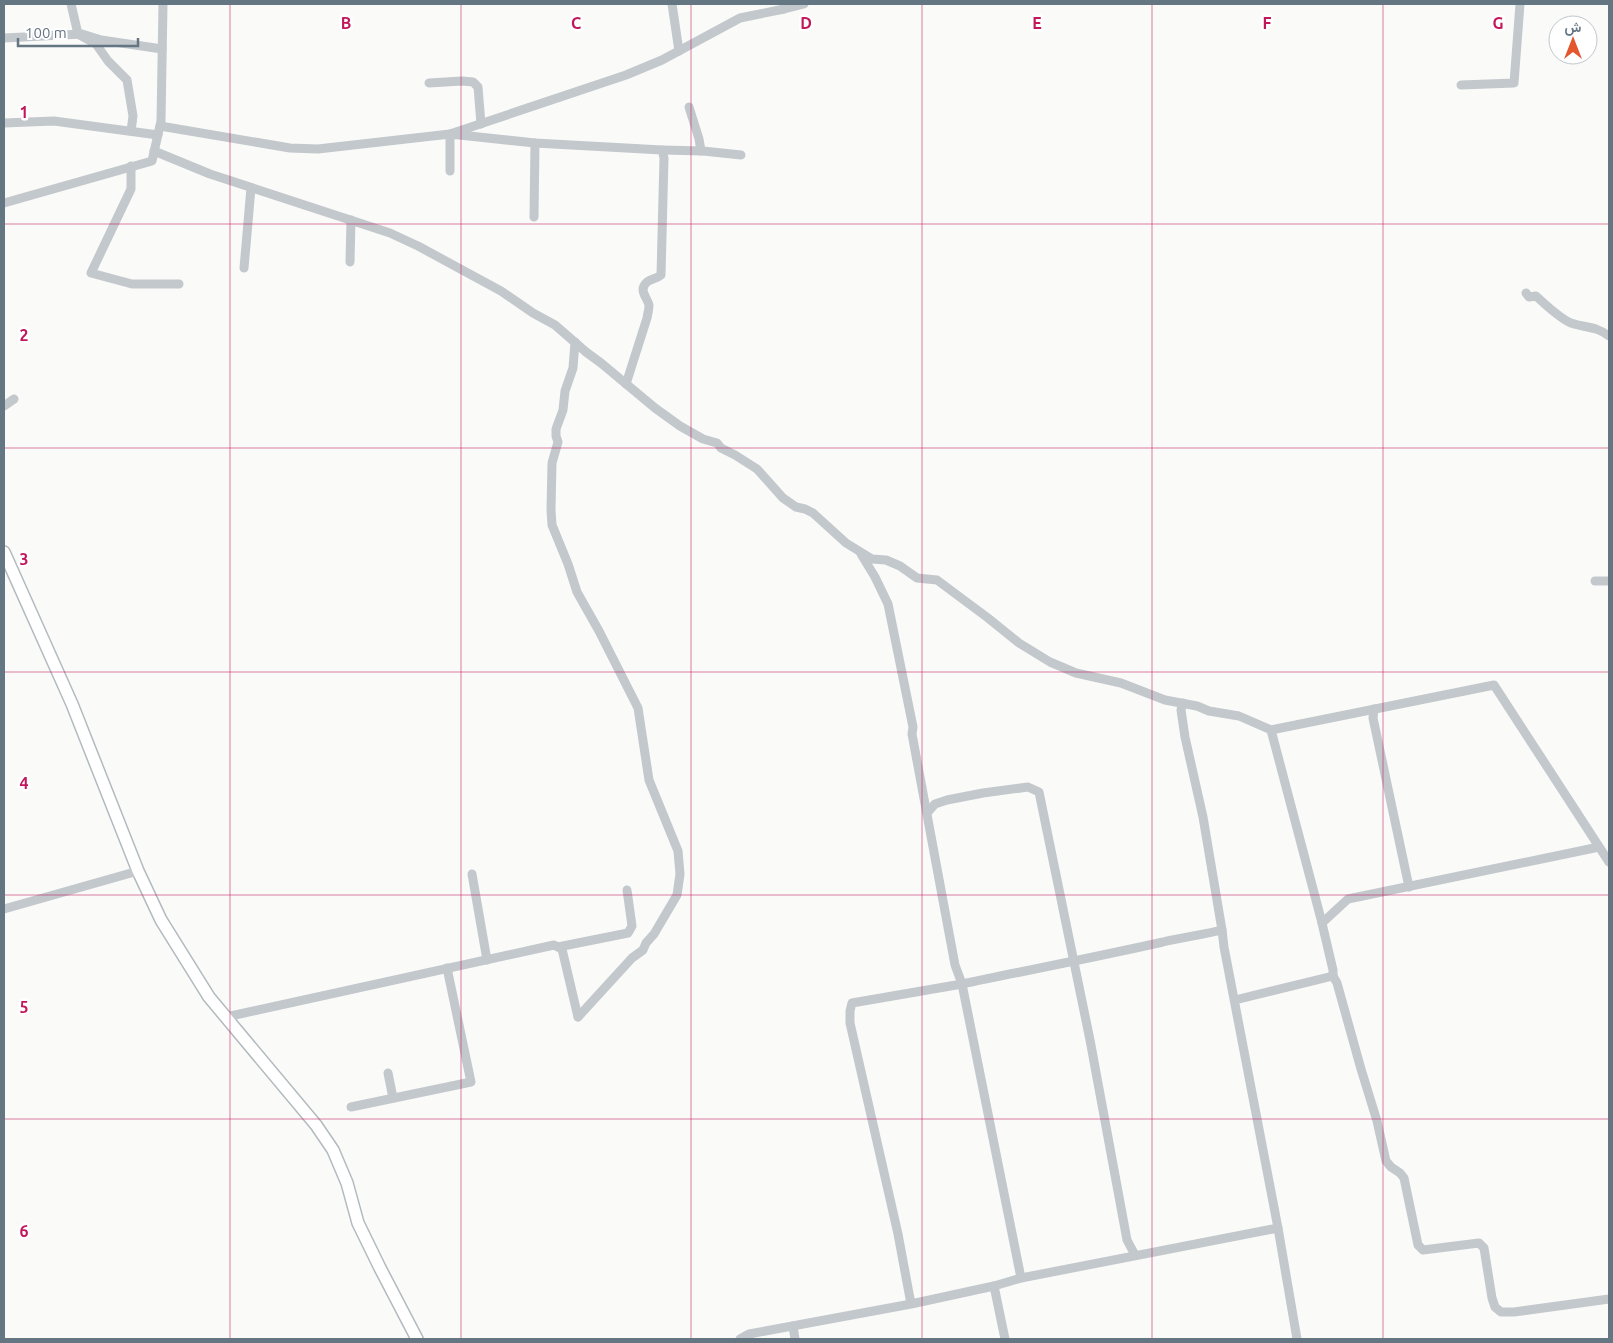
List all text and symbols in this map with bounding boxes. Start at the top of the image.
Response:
text: B [341,14,351,32]
text: C [571,14,581,32]
text: D [800,14,812,32]
text: E [1032,14,1042,32]
text: F [1263,14,1272,32]
text: G [1492,14,1504,32]
scale bar [18,15,138,47]
north arrow [1548,15,1598,65]
text: ش [1565,19,1582,36]
text: 100 m [25,24,67,41]
text: 1 [19,103,29,121]
text: 2 [19,326,29,344]
text: 3 [19,550,29,568]
text: 4 [19,774,29,792]
text: 5 [19,998,29,1016]
text: 6 [19,1222,29,1240]

